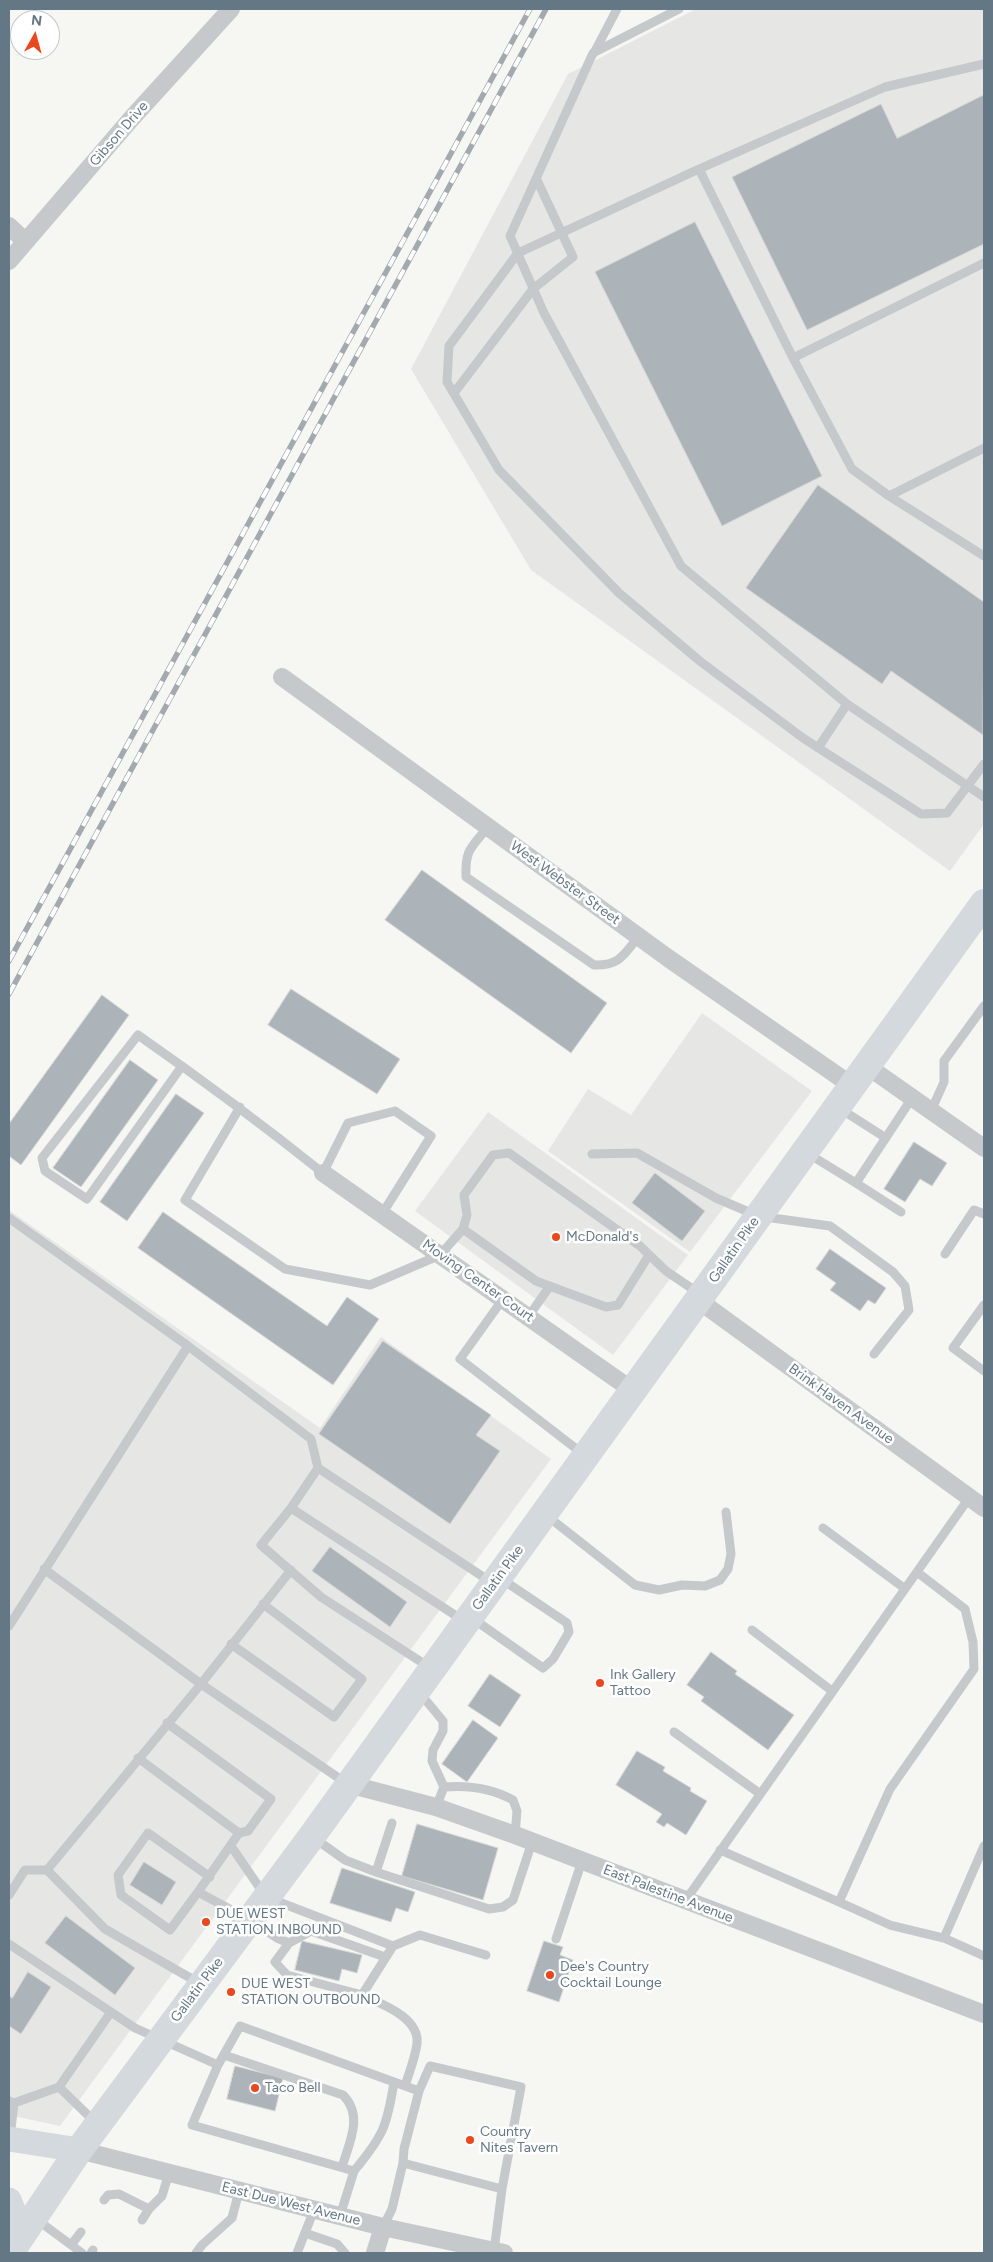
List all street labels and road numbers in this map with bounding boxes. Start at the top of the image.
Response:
street label: Gibson Drive [86,98,152,170]
street label: West Webster Street [507,838,623,928]
street label: Gallatin Pike [705,1214,763,1286]
street label: Moving Center Court [419,1236,537,1326]
street label: Brink Haven Avenue [785,1360,897,1448]
street label: Gallatin Pike [469,1542,527,1614]
street label: East Palestine Avenue [601,1861,735,1927]
street label: Gallatin Pike [167,1954,227,2026]
street label: East Due West Avenue [220,2179,362,2229]

